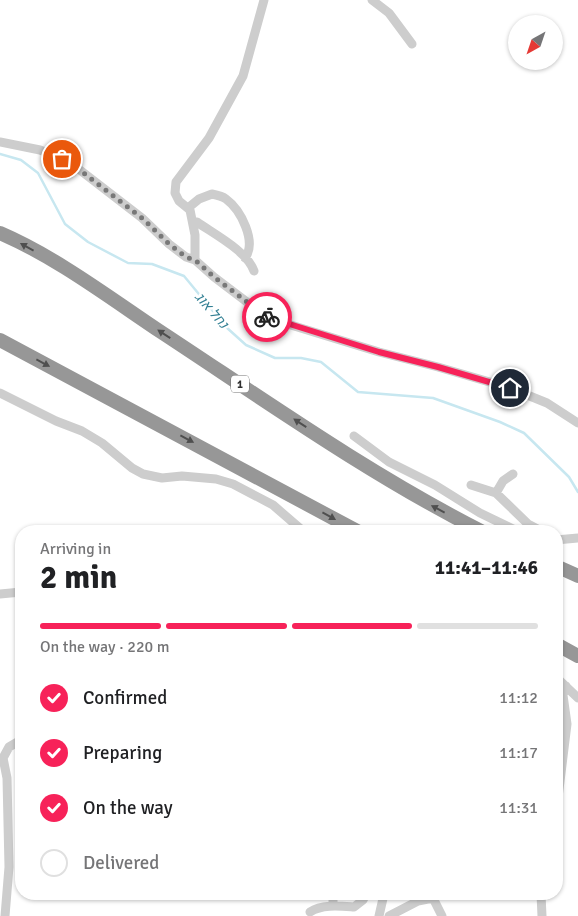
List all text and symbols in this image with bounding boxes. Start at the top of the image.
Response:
north arrow [508,15,562,70]
map controls [508,15,563,70]
pin [41,138,83,180]
icon: bag [48,145,76,173]
one-way arrow [20,242,34,251]
water label: נחל אוג [191,289,233,333]
courier [242,292,292,342]
icon: bike [253,303,281,331]
one-way arrow [157,329,171,339]
one-way arrow [36,358,50,367]
pin [489,367,531,409]
icon: home [496,374,524,402]
road number: 1 [231,376,249,392]
one-way arrow [293,419,306,428]
one-way arrow [179,435,194,443]
one-way arrow [431,505,445,513]
one-way arrow [322,512,337,520]
text: Arriving in [40,539,111,559]
text: 11:41–11:46 [435,556,538,580]
text: 2 min [40,558,117,597]
text: On the way · 220 m [40,637,170,657]
icon: check [40,684,68,712]
text: Confirmed [83,686,167,710]
text: 11:12 [499,688,538,708]
icon: check [40,739,68,767]
text: Preparing [83,741,162,765]
text: 11:17 [499,743,538,763]
icon: check [40,794,68,822]
text: On the way [83,796,173,820]
text: 11:31 [499,798,538,818]
text: Delivered [83,851,159,875]

